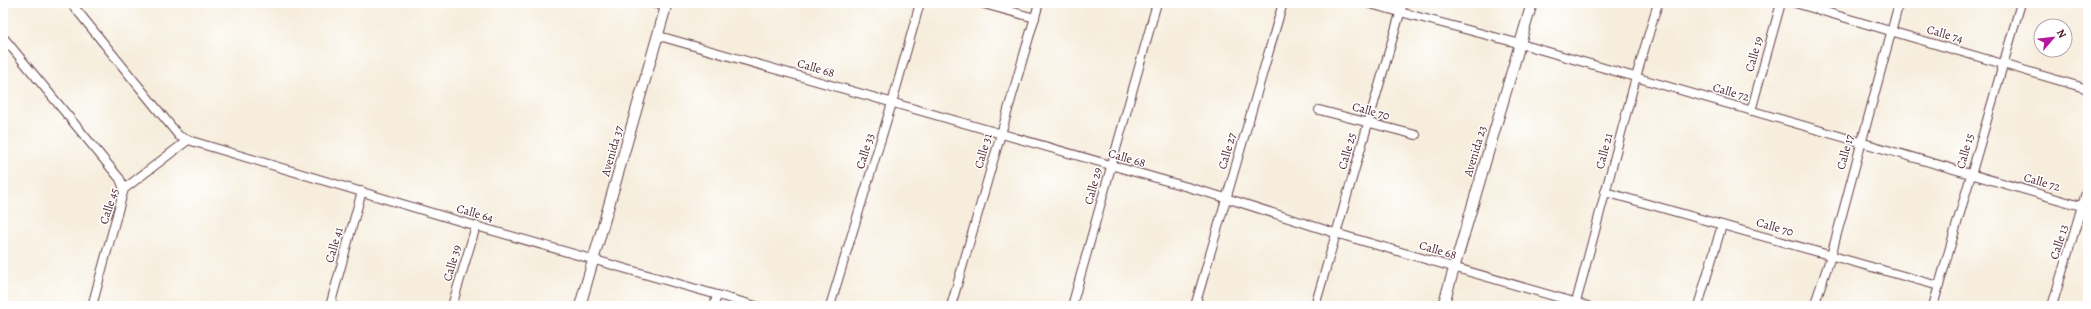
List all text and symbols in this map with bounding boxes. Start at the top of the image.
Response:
north arrow [2033,18,2073,58]
street label: Calle 74 [1925,21,1966,47]
text: N [2053,26,2070,41]
street label: Calle 19 [1741,34,1767,74]
street label: Calle 68 [795,55,837,81]
street label: Calle 72 [1711,79,1751,105]
street label: Calle 70 [1351,98,1391,124]
street label: Avenida 37 [597,123,627,179]
street label: Avenida 23 [1459,124,1490,179]
street label: Calle 27 [1214,130,1240,171]
street label: Calle 33 [852,131,878,171]
street label: Calle 25 [1334,131,1360,171]
street label: Calle 21 [1592,131,1616,171]
street label: Calle 15 [1952,131,1978,171]
street label: Calle 31 [970,132,996,170]
street label: Calle 17 [1833,132,1858,171]
street label: Calle 68 [1106,145,1148,171]
street label: Calle 29 [1080,166,1106,206]
street label: Calle 72 [2022,169,2062,195]
street label: Calle 45 [96,186,122,226]
street label: Calle 64 [455,200,496,226]
street label: Calle 70 [1754,214,1796,240]
street label: Calle 13 [2046,223,2072,261]
street label: Calle 41 [321,225,347,265]
street label: Calle 68 [1417,237,1459,263]
street label: Calle 39 [439,243,465,283]

